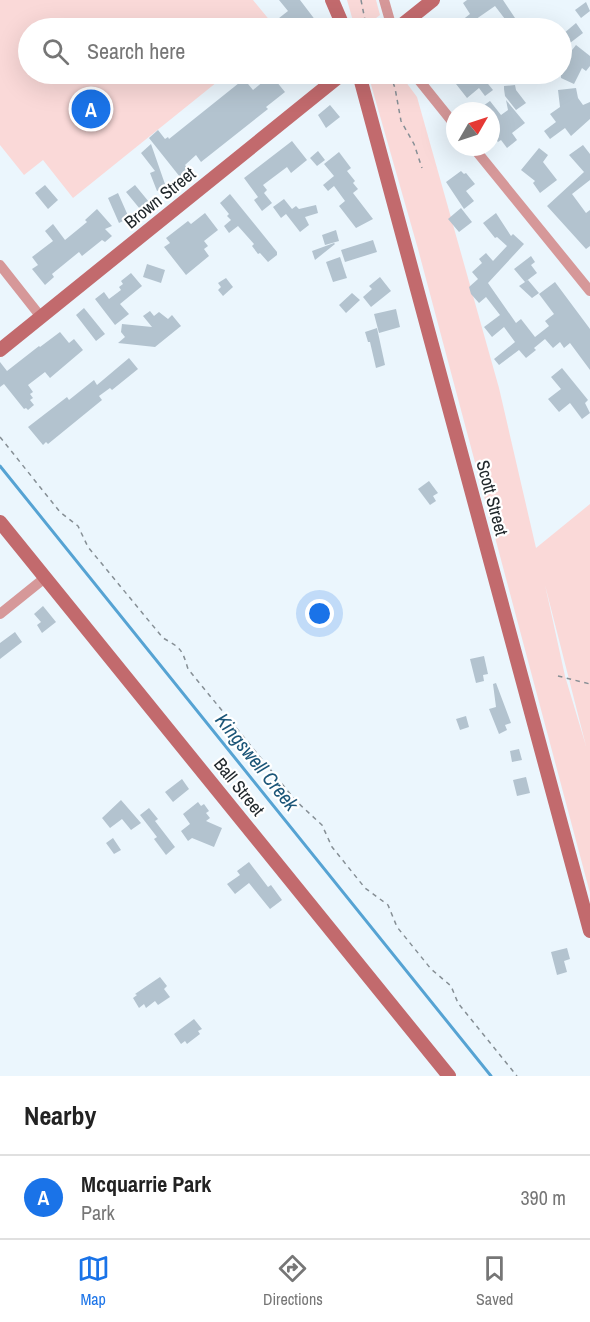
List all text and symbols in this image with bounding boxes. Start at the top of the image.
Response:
search box [18,18,572,84]
icon: search [39,35,72,68]
text: Search here [87,36,185,66]
pin: A [72,86,110,132]
north arrow [446,102,500,156]
street label: Brown Street [119,161,201,234]
street label: Scott Street [470,457,515,538]
your location [305,599,334,628]
water label: Kingswell Creek [210,707,306,817]
street label: Ball Street [208,752,271,821]
text: Nearby [24,1098,96,1133]
text: Mcquarrie Park [81,1169,211,1199]
text: A [38,1184,49,1211]
text: 390 m [520,1184,566,1211]
text: Park [81,1199,115,1226]
tab: Map [77,1252,110,1310]
tab: Directions [263,1252,323,1310]
tab: Saved [476,1252,513,1310]

